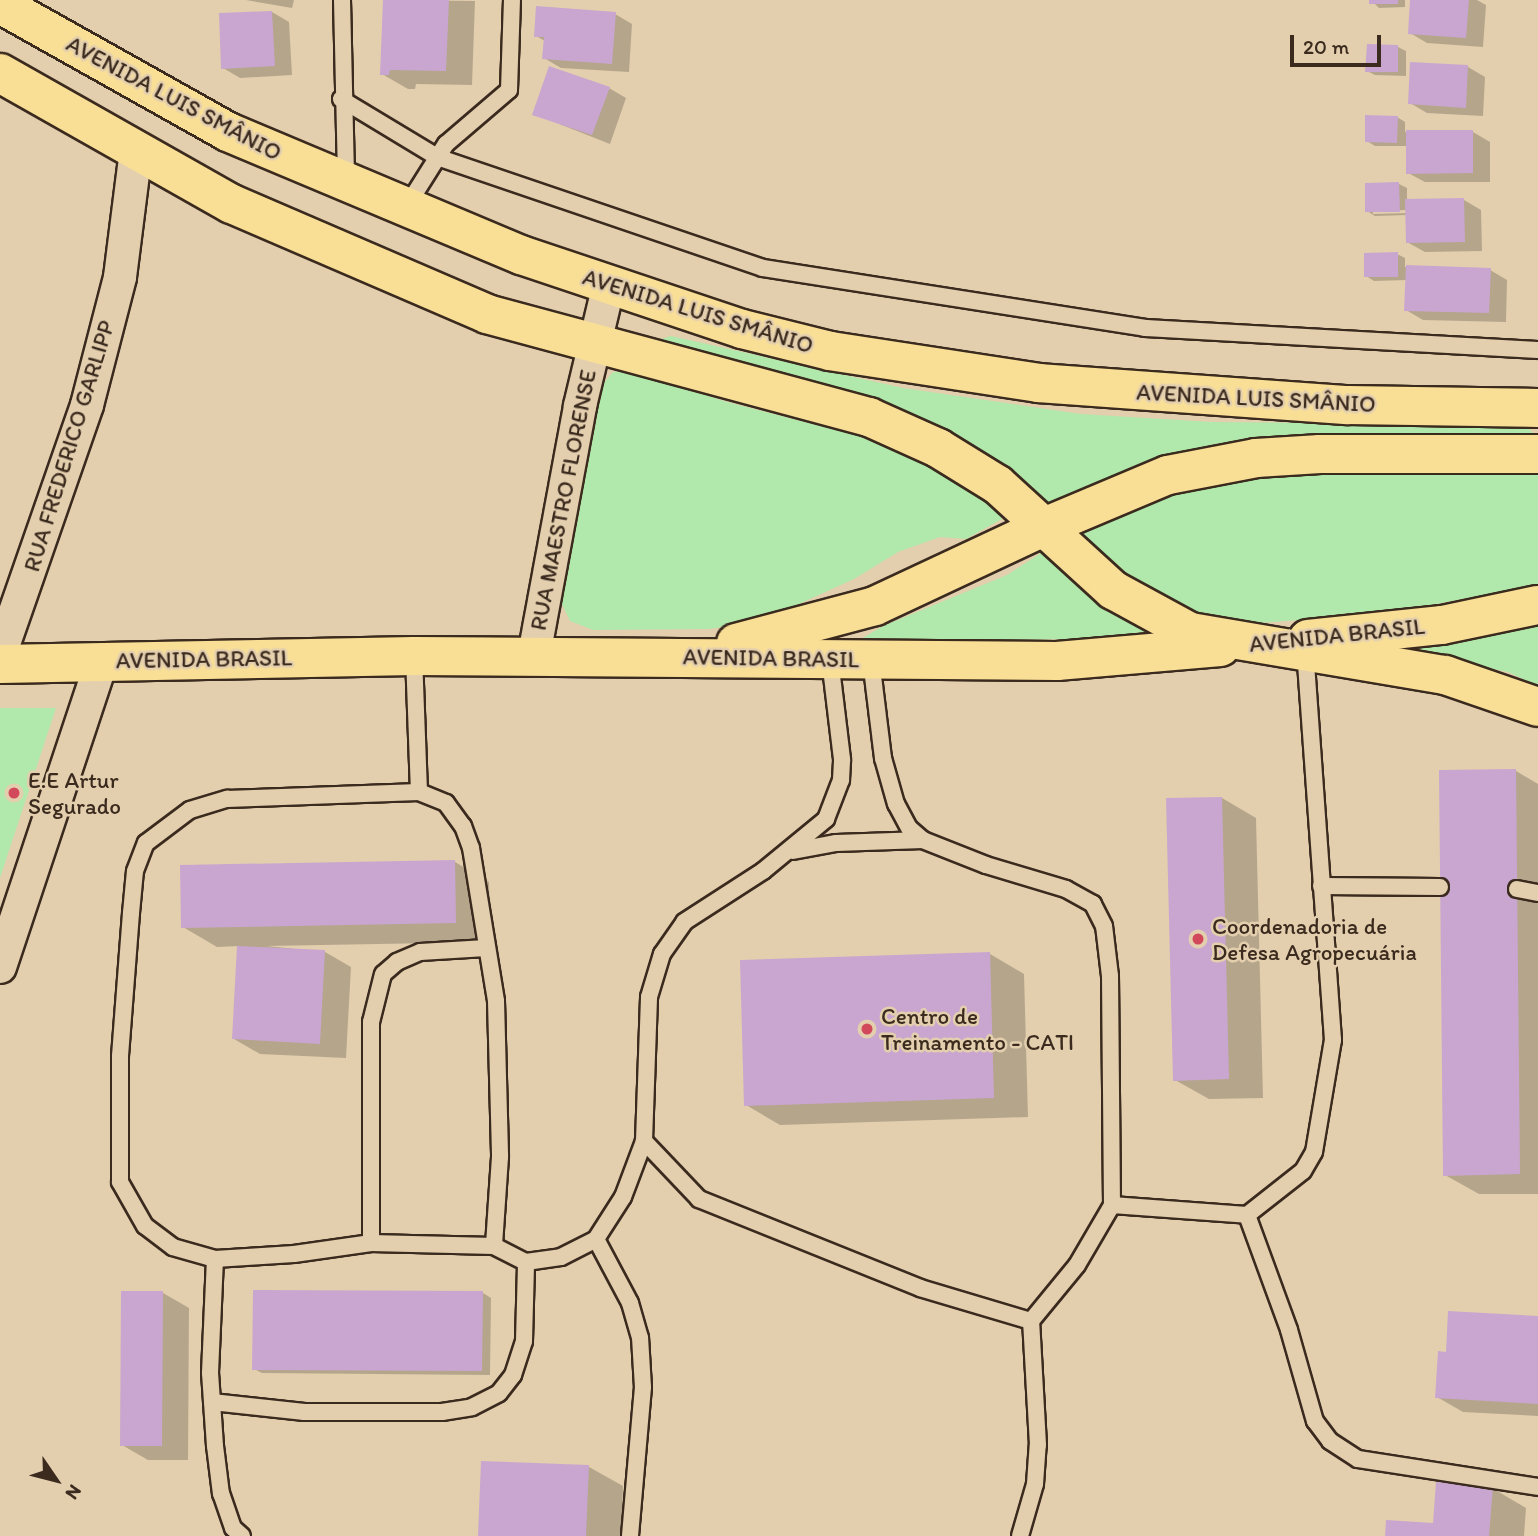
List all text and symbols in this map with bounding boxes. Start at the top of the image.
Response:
scale bar [1293,21,1384,65]
street label: AVENIDA LUIS SMÂNIO [63,30,285,166]
text: 20 m [1303,34,1349,59]
street label: AVENIDA LUIS SMÂNIO [581,263,815,359]
street label: RUA FREDERICO GARLIPP [17,316,121,576]
street label: RUA MAESTRO FLORENSE [524,368,602,632]
street label: AVENIDA LUIS SMÂNIO [1137,378,1375,418]
street label: AVENIDA BRASIL [1249,612,1425,658]
street label: AVENIDA BRASIL [684,643,858,673]
street label: AVENIDA BRASIL [117,644,291,674]
place label: E.E Artur Segurado [28,766,121,820]
marker: E.E Artur Segurado [6,785,22,801]
place label: Coordenadoria de Defesa Agropecuária [1212,912,1417,966]
marker: Coordenadoria de Defesa Agropecuária [1190,931,1206,947]
place label: Centro de Treinamento - CATI [881,1002,1074,1056]
marker: Centro de Treinamento - CATI [859,1021,875,1037]
north arrow [21,1445,91,1515]
text: N [61,1480,87,1504]

